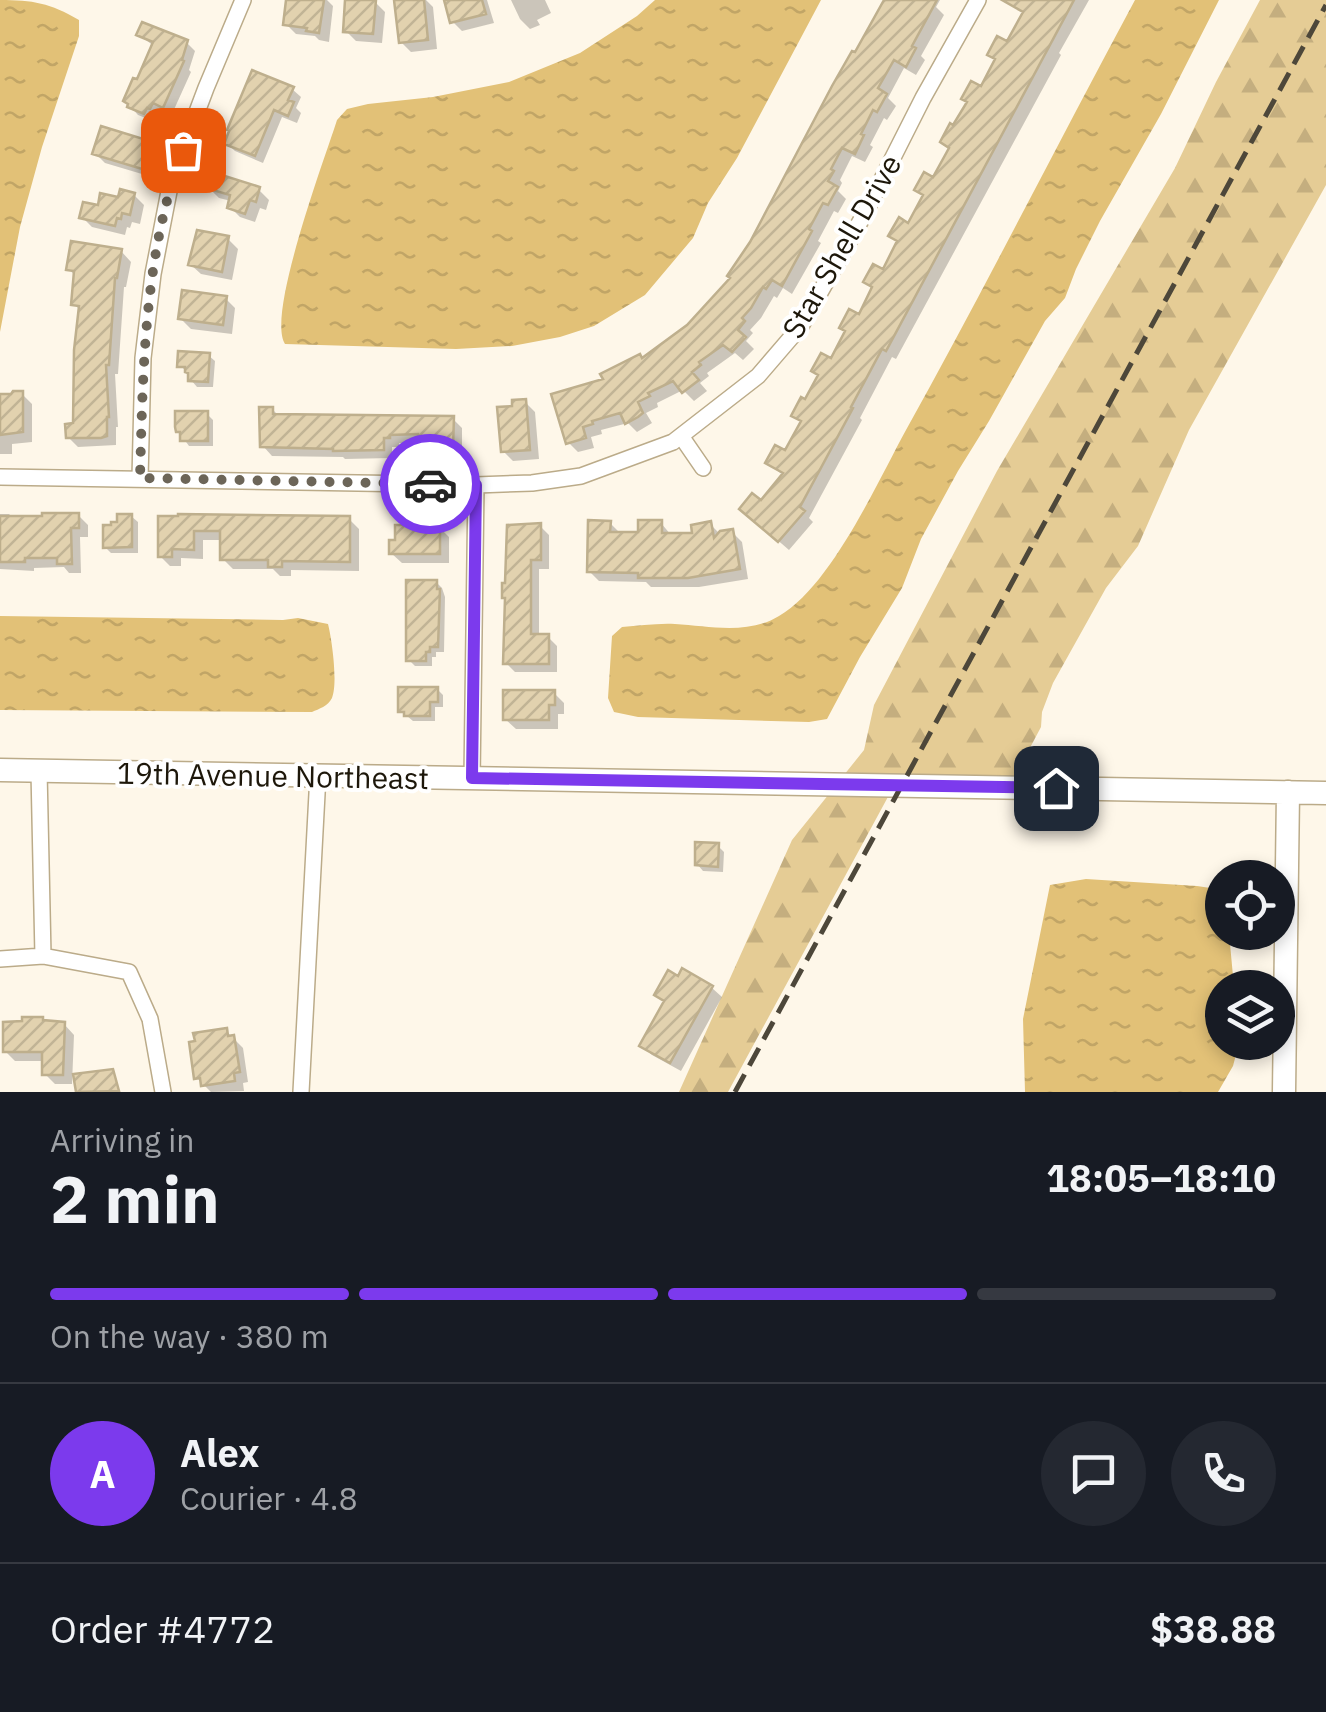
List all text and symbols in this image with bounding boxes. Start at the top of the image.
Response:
pin [141,108,226,193]
icon: bag [156,123,211,178]
street label: Star Shell Drive [773,147,909,345]
courier [380,434,480,534]
icon: car [403,457,458,512]
pin [1014,746,1099,831]
street label: 19th Avenue Northeast [117,753,429,797]
icon: home [1029,761,1084,816]
map controls [1205,860,1295,1060]
button: locate [1205,860,1295,950]
button: layers [1205,970,1295,1060]
text: Arriving in [50,1119,195,1161]
text: 18:05–18:10 [1046,1153,1276,1202]
text: 2 min [50,1156,220,1241]
text: On the way · 380 m [50,1315,329,1357]
button: chat [1041,1421,1146,1526]
button: phone [1171,1421,1276,1526]
text: Alex [180,1428,260,1477]
text: A [89,1449,116,1498]
text: Courier · 4.8 [180,1477,358,1519]
text: Order #4772 [50,1604,275,1653]
text: $38.88 [1150,1604,1276,1653]

